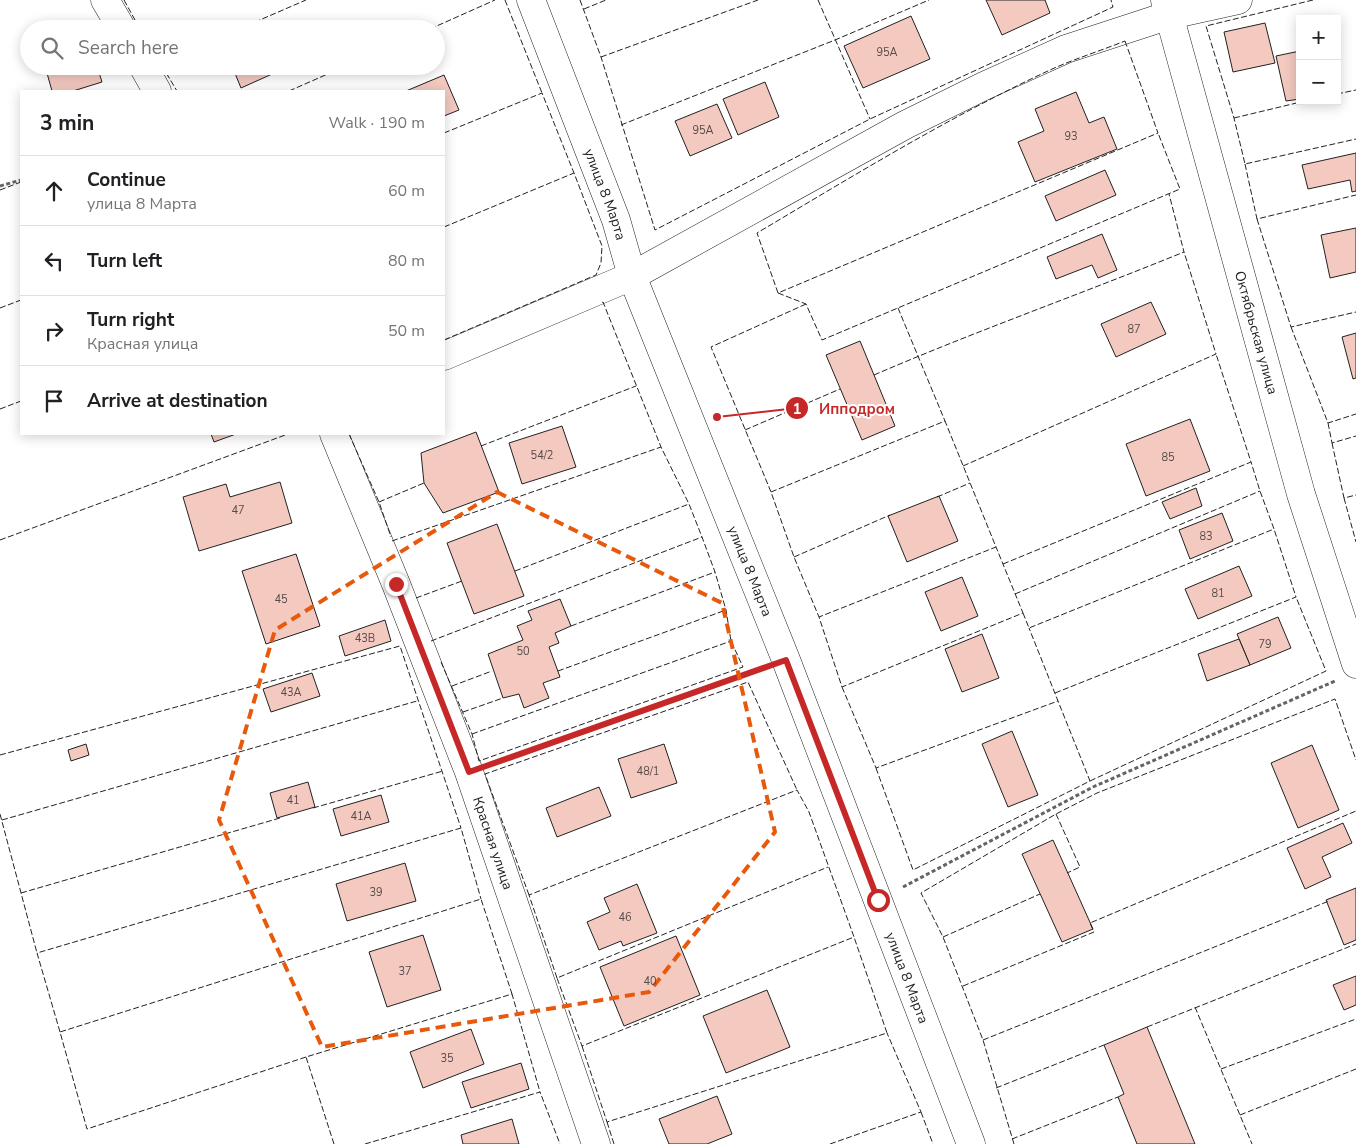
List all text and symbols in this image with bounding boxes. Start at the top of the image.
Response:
map controls [1296,15,1341,105]
button: + [1296,15,1341,60]
search box [20,20,445,75]
icon: search [38,34,66,62]
text: Search here [78,35,179,61]
house number: 95А [876,45,898,60]
button: − [1296,60,1341,105]
text: 3 min [40,109,94,137]
text: Walk · 190 m [329,112,425,134]
house number: 95А [692,123,714,138]
house number: 93 [1064,129,1078,144]
street label: улица 8 Марта [580,146,631,242]
text: Continue [87,167,166,193]
icon: ahead [40,177,68,205]
text: 60 m [388,180,425,202]
text: улица 8 Марта [87,193,197,215]
icon: left [40,247,68,275]
text: Turn left [87,248,162,274]
text: 80 m [388,250,425,272]
street label: Октябрьская улица [1230,269,1283,397]
text: Turn right [87,307,174,333]
icon: right [40,317,68,345]
text: 50 m [388,320,425,342]
house number: 87 [1127,322,1141,337]
text: Красная улица [87,333,198,355]
icon: arrive [40,387,68,415]
text: Arrive at destination [87,388,268,414]
callout: Ипподром [784,393,905,423]
text: 1 [792,399,802,419]
text: Ипподром [819,399,895,419]
house number: 54/2 [531,448,553,463]
house number: 85 [1161,450,1175,465]
house number: 47 [231,503,245,518]
street label: улица 8 Марта [724,523,777,619]
house number: 83 [1199,529,1213,544]
route end [385,573,408,596]
house number: 81 [1211,586,1225,601]
house number: 45 [274,592,288,607]
house number: 43В [355,631,375,646]
house number: 79 [1258,637,1272,652]
house number: 50 [516,644,530,659]
house number: 43А [280,685,302,700]
house number: 48/1 [637,764,659,779]
house number: 41 [286,793,300,808]
street label: Красная улица [469,794,518,892]
house number: 41А [350,809,372,824]
house number: 39 [369,885,383,900]
route start [867,889,890,912]
house number: 46 [618,910,632,925]
street label: улица 8 Марта [881,929,934,1026]
house number: 37 [398,964,412,979]
house number: 40 [643,974,657,989]
house number: 35 [440,1051,454,1066]

